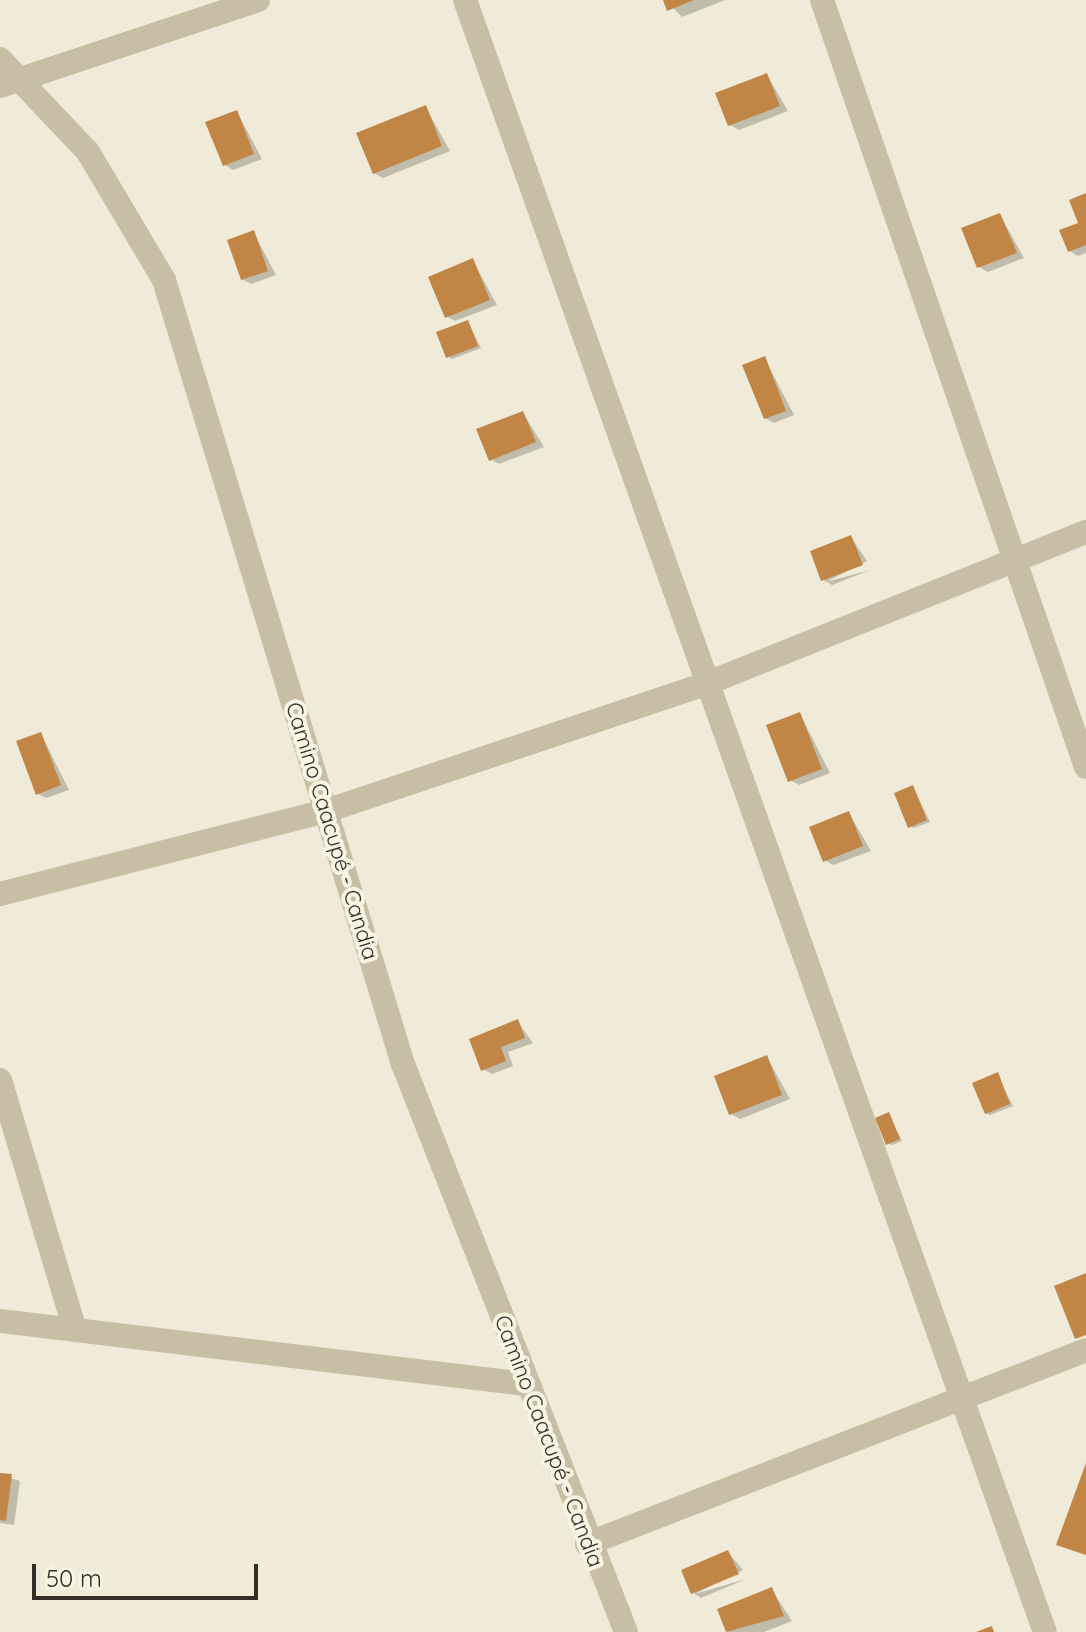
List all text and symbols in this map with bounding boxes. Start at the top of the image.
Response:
street label: Camino Caacupé - Candia [280,699,384,963]
street label: Camino Caacupé - Candia [489,1311,609,1571]
scale bar [36,1548,262,1598]
text: 50 m [46,1563,102,1593]

